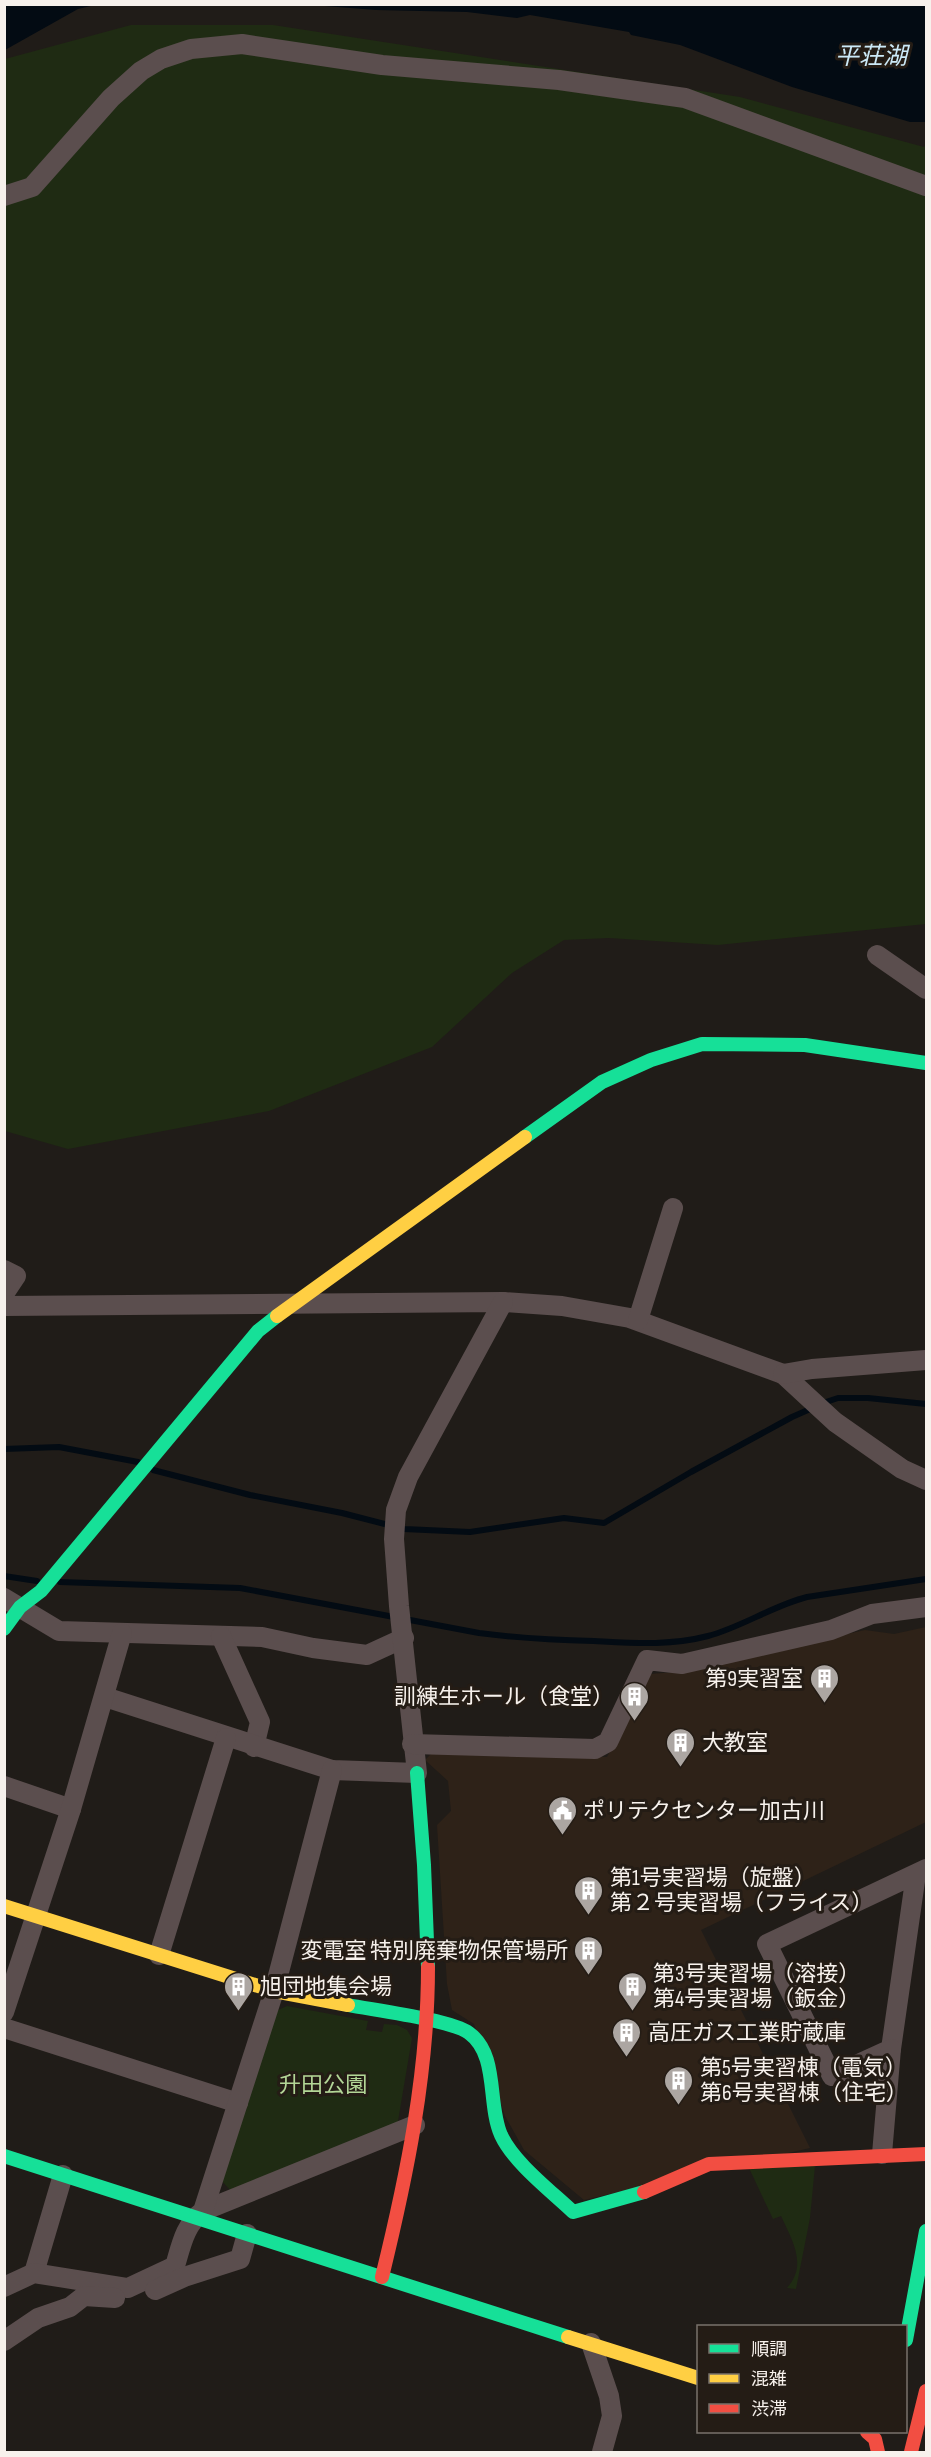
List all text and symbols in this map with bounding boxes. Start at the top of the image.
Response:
water label: 平荘湖 [835,42,911,71]
building icon: 第9実習室 [808,1662,840,1704]
place label: 第9実習室 [705,1666,803,1693]
building icon: 訓練生ホール（食堂） [619,1680,651,1722]
place label: 訓練生ホール（食堂） [394,1684,614,1711]
building icon: 大教室 [665,1726,697,1768]
place label: 大教室 [702,1730,768,1757]
public building icon: ポリテクセンター加古川 [546,1794,578,1836]
place label: ポリテクセンター加古川 [583,1798,825,1825]
place label: 第1号実習場（旋盤） 第２号実習場（フライス） [610,1865,873,1917]
building icon: 第1号実習場（旋盤） 第２号実習場（フライス） [573,1874,605,1916]
building icon: 変電室 特別廃棄物保管場所 [573,1934,605,1976]
place label: 変電室 特別廃棄物保管場所 [301,1938,568,1965]
place label: 第3号実習場（溶接） 第4号実習場（鈑金） [653,1961,860,2013]
building icon: 旭団地集会場 [223,1970,255,2012]
building icon: 第3号実習場（溶接） 第4号実習場（鈑金） [616,1970,648,2012]
place label: 旭団地集会場 [260,1974,392,2001]
building icon: 高圧ガス工業貯蔵庫 [611,2016,643,2058]
place label: 高圧ガス工業貯蔵庫 [648,2020,846,2047]
place label: 第5号実習棟（電気） 第6号実習棟（住宅） [700,2055,908,2107]
building icon: 第5号実習棟（電気） 第6号実習棟（住宅） [663,2064,695,2106]
park label: 升田公園 [279,2072,367,2099]
legend [697,2325,907,2433]
text: 順調 [751,2339,787,2360]
text: 混雑 [751,2369,787,2390]
text: 渋滞 [751,2399,787,2420]

